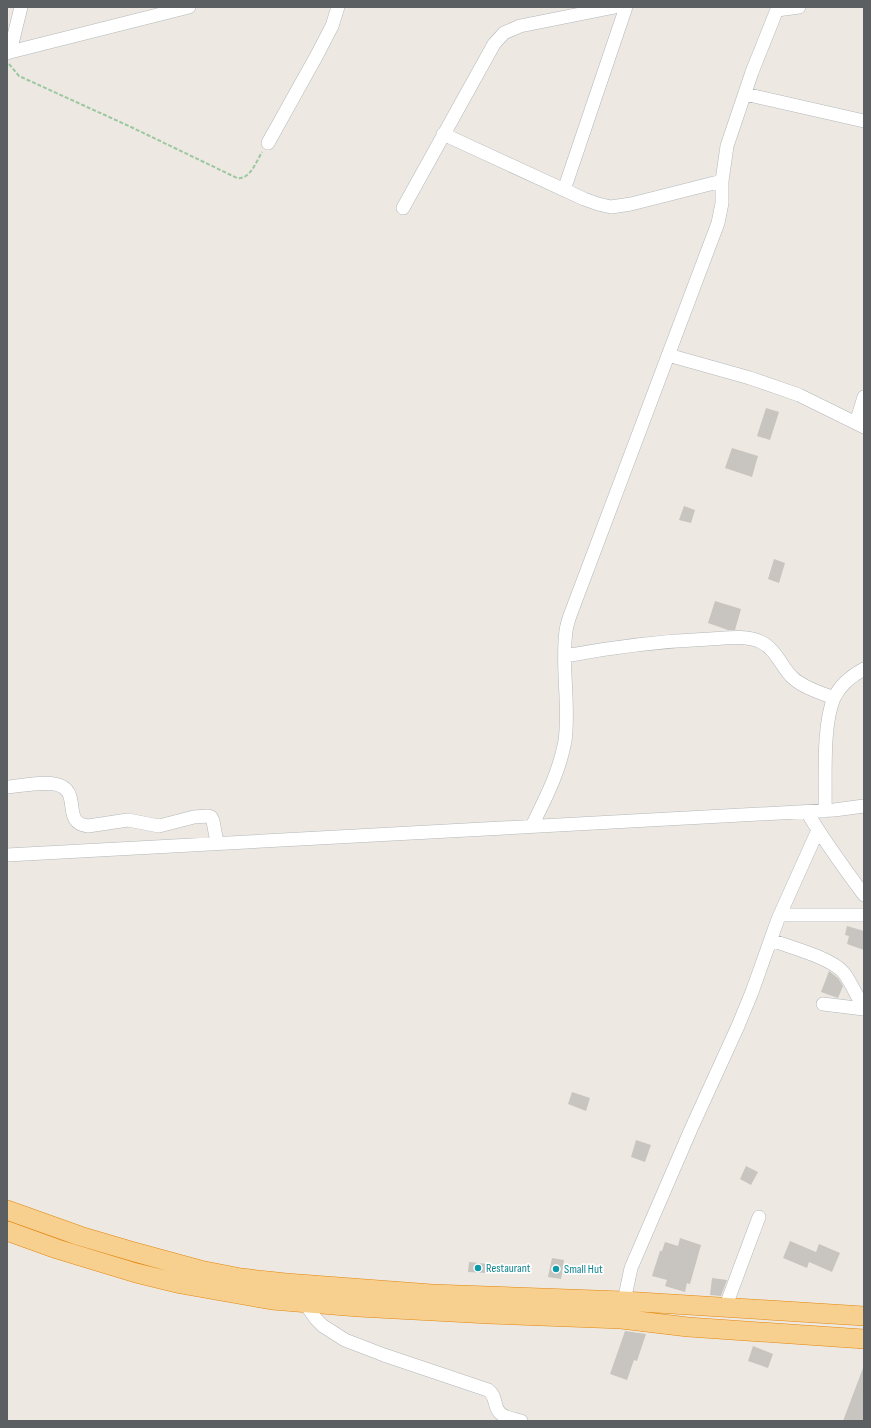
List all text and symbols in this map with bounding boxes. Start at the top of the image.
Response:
place label: Restaurant [486,1261,531,1276]
place label: Small Hut [564,1262,603,1277]
marker: Restaurant [473,1263,483,1273]
marker: Small Hut [551,1264,561,1274]

